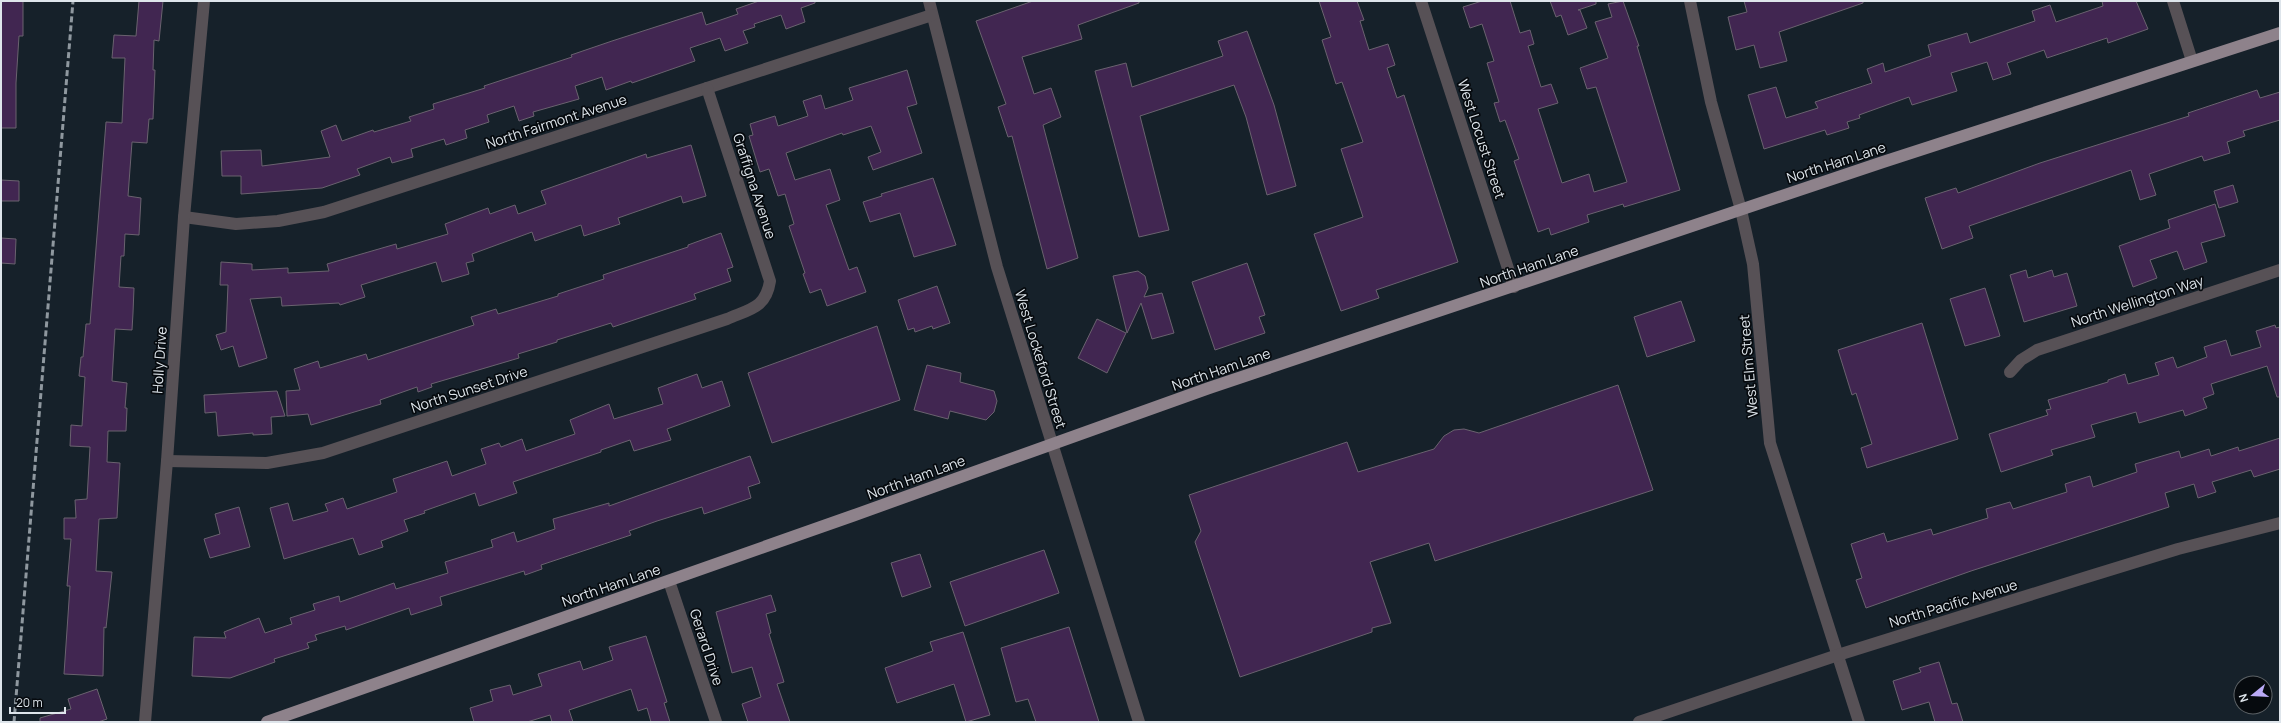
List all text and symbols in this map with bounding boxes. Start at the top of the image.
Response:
street label: West Locust Street [1454,77,1510,202]
street label: North Fairmont Avenue [483,89,629,153]
street label: Graffigna Avenue [729,131,781,241]
street label: North Ham Lane [1784,137,1888,187]
street label: North Ham Lane [1477,240,1581,292]
street label: North Wellington Way [2068,270,2206,331]
street label: West Lockeford Street [1011,287,1071,431]
street label: West Elm Street [1734,313,1762,418]
street label: Holly Drive [147,326,171,394]
street label: North Ham Lane [1169,343,1273,395]
street label: North Sunset Drive [408,361,530,417]
street label: North Ham Lane [864,450,968,504]
street label: North Ham Lane [559,559,663,611]
street label: North Pacific Avenue [1886,574,2020,632]
street label: Gerard Drive [686,606,728,688]
north arrow [2233,675,2273,715]
scale bar [10,689,65,715]
text: N [2235,692,2251,704]
text: 20 m [16,694,43,711]

